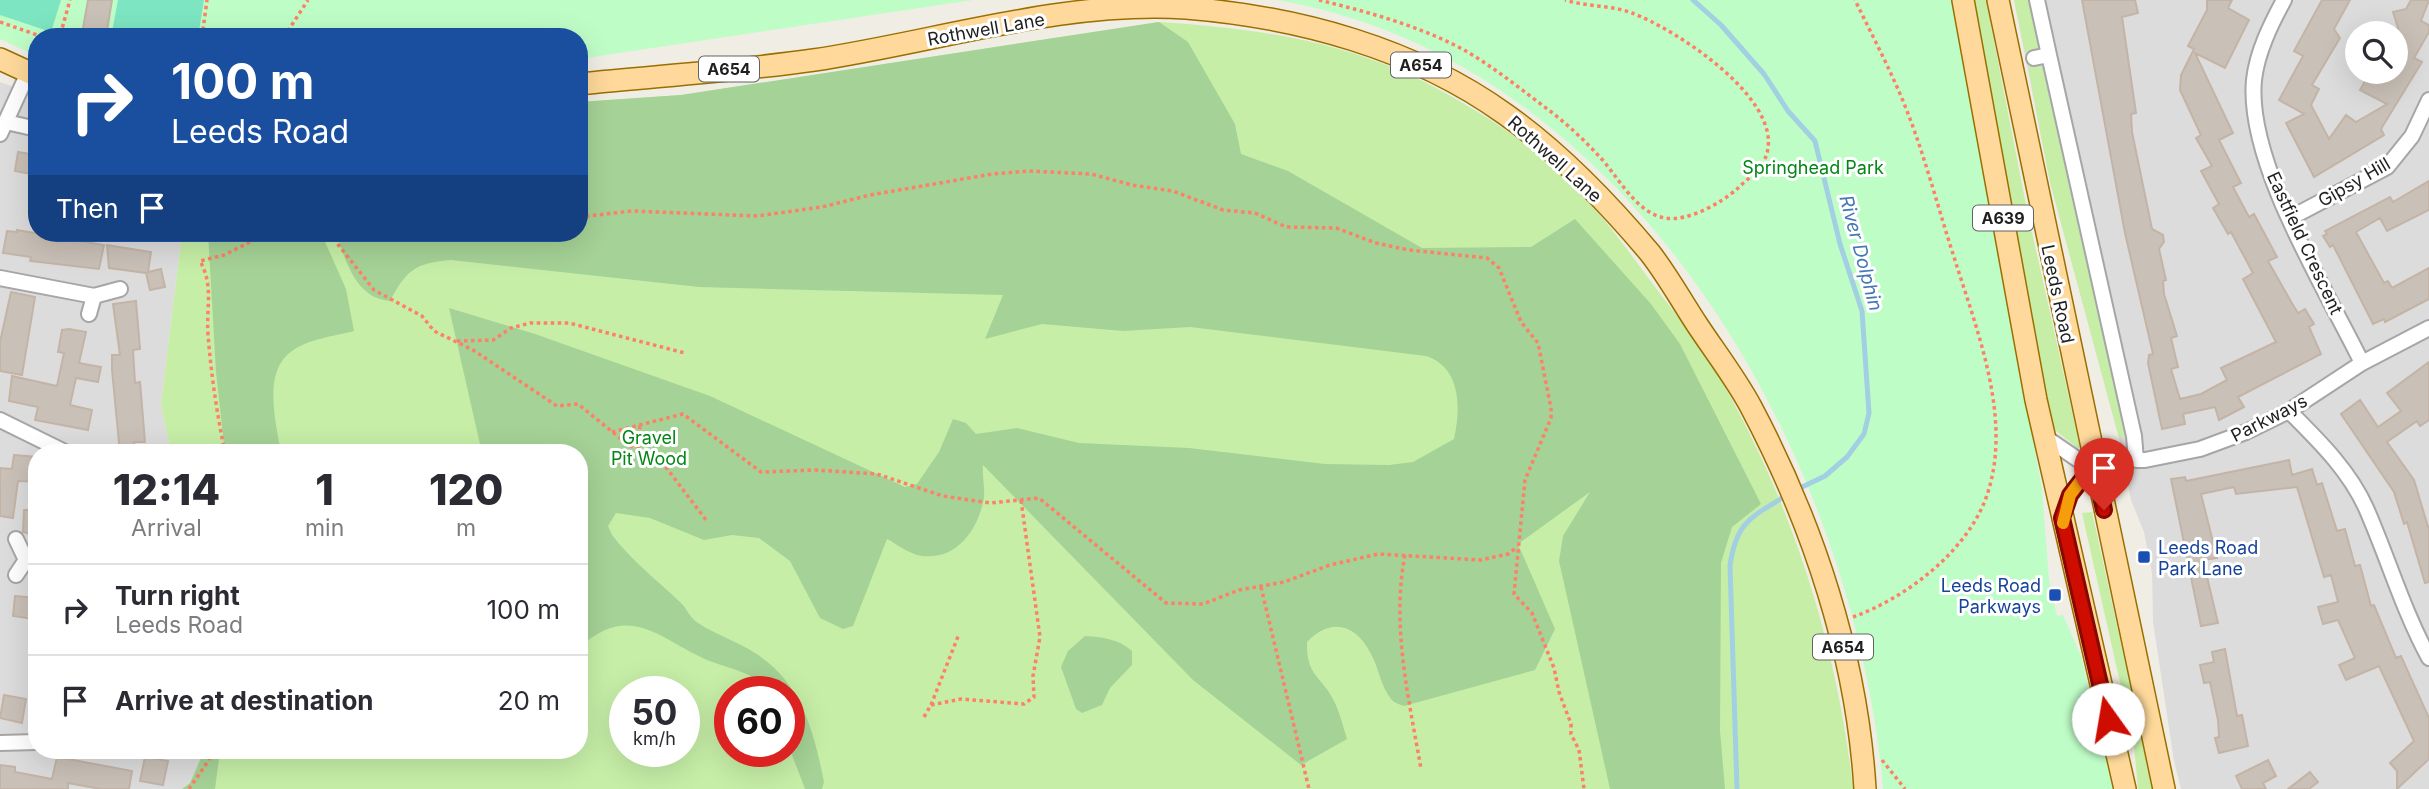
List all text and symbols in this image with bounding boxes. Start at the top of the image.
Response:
street label: Rothwell Lane [926,8,1046,50]
map controls [2345,21,2408,84]
button: search [2345,21,2408,84]
text: 100 m [171,52,315,111]
road number: A654 [1391,53,1451,78]
icon: right [56,56,147,147]
road number: A654 [699,57,759,82]
street label: Rothwell Lane [1504,111,1606,207]
text: Leeds Road [171,112,349,151]
street label: Gipsy Hill [2314,153,2394,211]
park label: Springhead Park [1742,157,1884,178]
street label: Eastfield Crescent [2263,168,2347,318]
icon: arrive [133,189,171,227]
text: Then [56,193,119,224]
water label: River Dolphin [1834,193,1888,313]
road number: A639 [1973,206,2033,230]
street label: Leeds Road [2037,243,2079,345]
street label: Parkways [2227,390,2311,446]
park label: Gravel Pit Wood [611,427,687,469]
pin [2074,438,2134,510]
icon: arrive [2085,449,2123,487]
text: 12:14 [113,464,220,515]
text: 1 [315,464,334,515]
text: 120 [429,464,503,515]
text: Arrival [131,514,202,542]
text: min [305,514,344,542]
text: m [456,514,476,542]
place label: Leeds Road Park Lane [2158,537,2258,579]
marker: Leeds Road Park Lane [2136,549,2152,565]
place label: Leeds Road Parkways [1941,575,2041,617]
text: Turn right [115,580,240,611]
marker: Leeds Road Parkways [2047,587,2063,603]
icon: right [56,591,94,629]
text: 100 m [487,594,560,625]
text: Leeds Road [115,611,243,639]
road number: A654 [1813,634,1873,660]
speed limit sign: 60 [714,676,805,767]
icon: arrive [56,682,94,720]
position arrow [2071,682,2145,756]
text: Arrive at destination [115,685,374,716]
text: 20 m [498,685,560,716]
text: 50 [632,691,677,733]
text: km/h [633,728,676,749]

